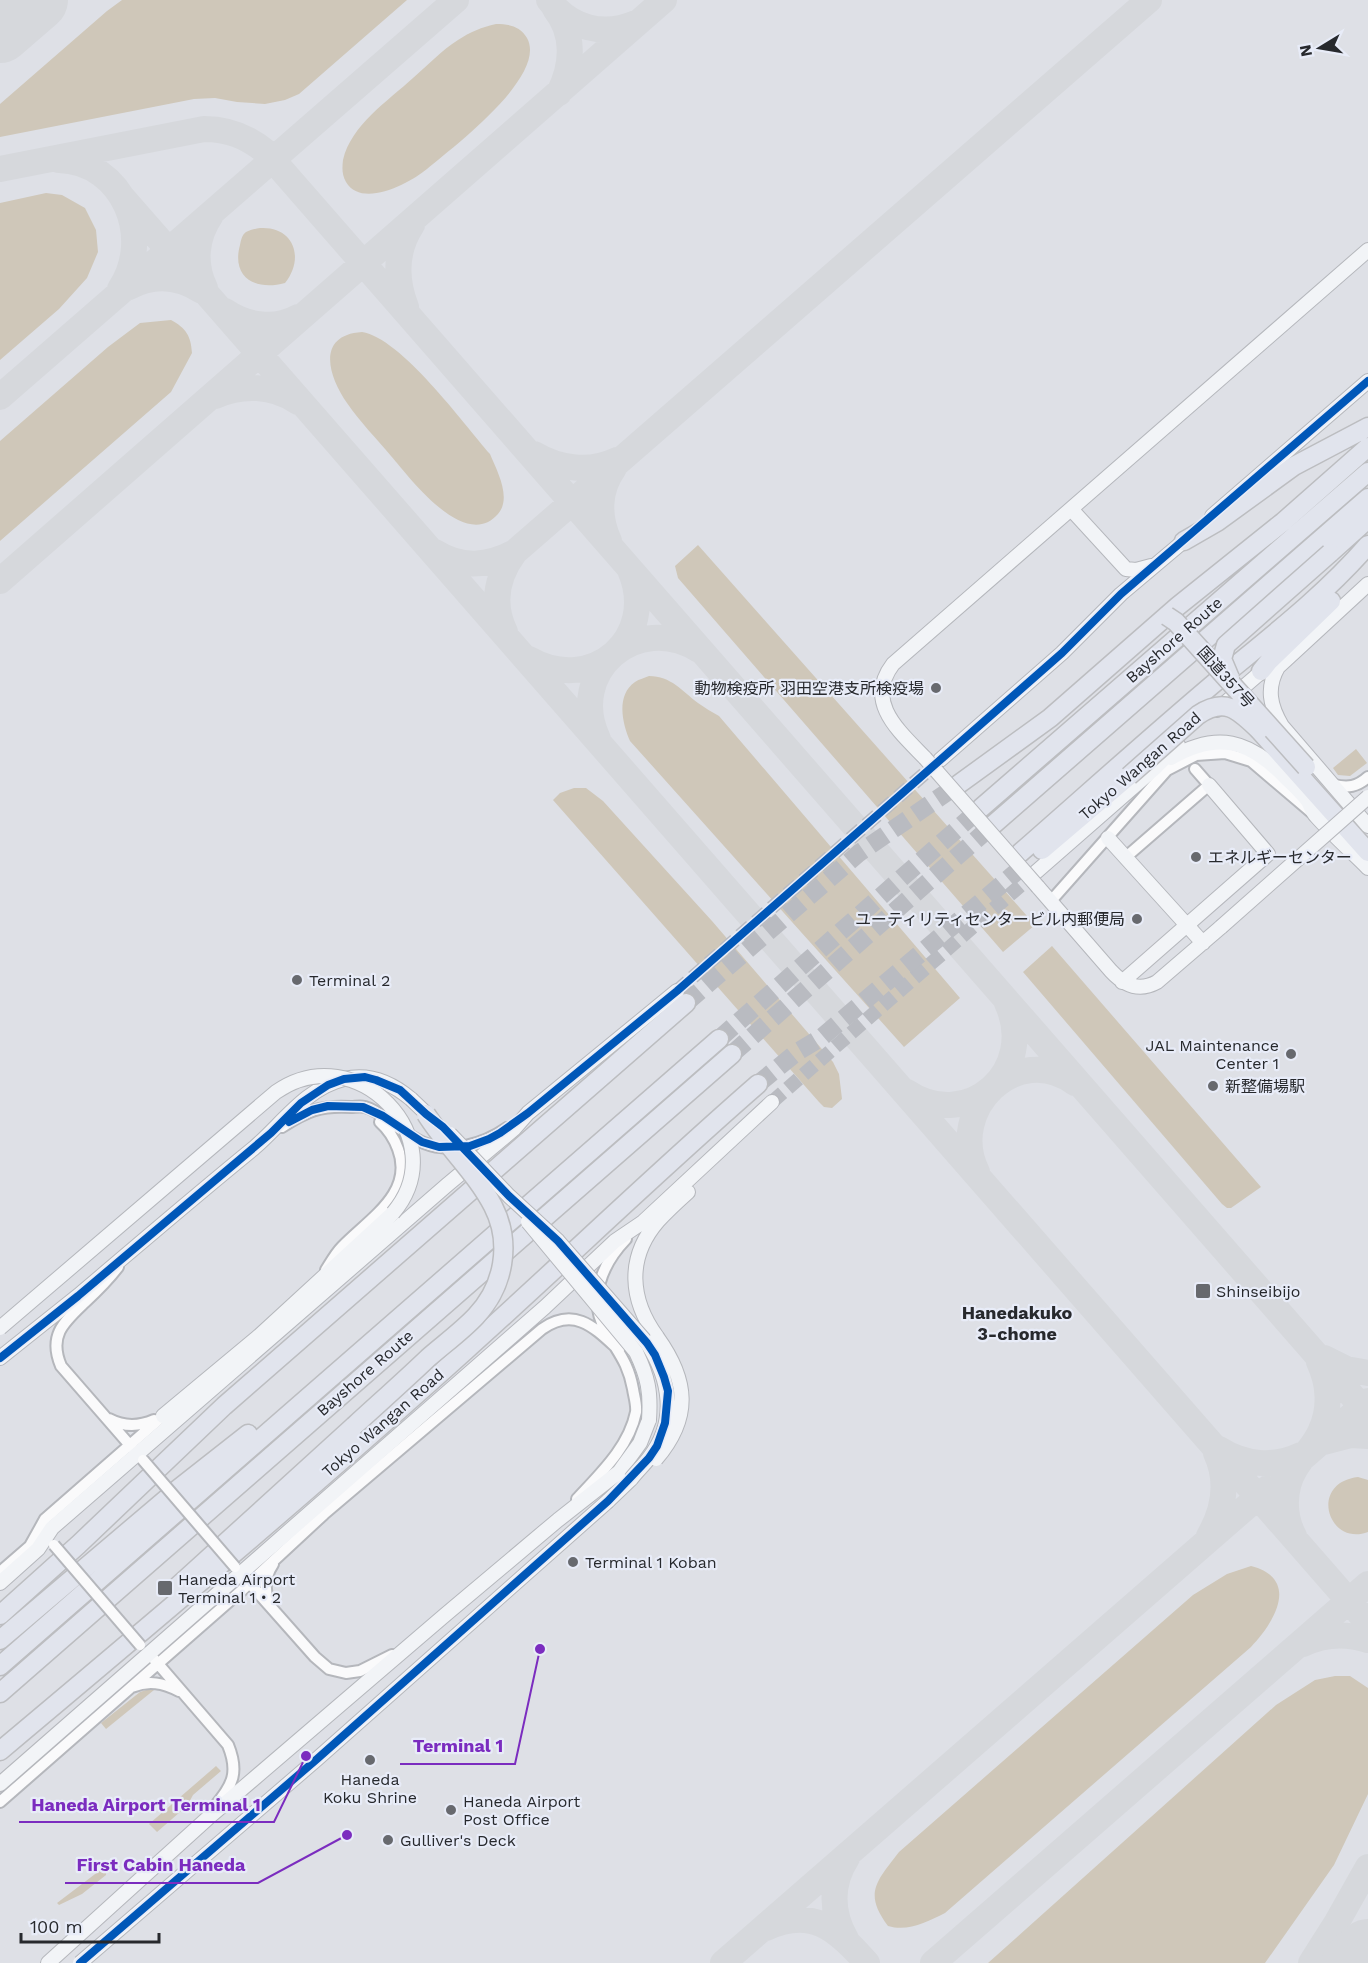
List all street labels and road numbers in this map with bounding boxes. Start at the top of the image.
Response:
street label: Bayshore Route [1122,593,1226,687]
street label: 国道357号 [1194,643,1258,711]
street label: Tokyo Wangan Road [1075,708,1205,824]
street label: Bayshore Route [313,1326,417,1420]
street label: Tokyo Wangan Road [318,1365,448,1481]

